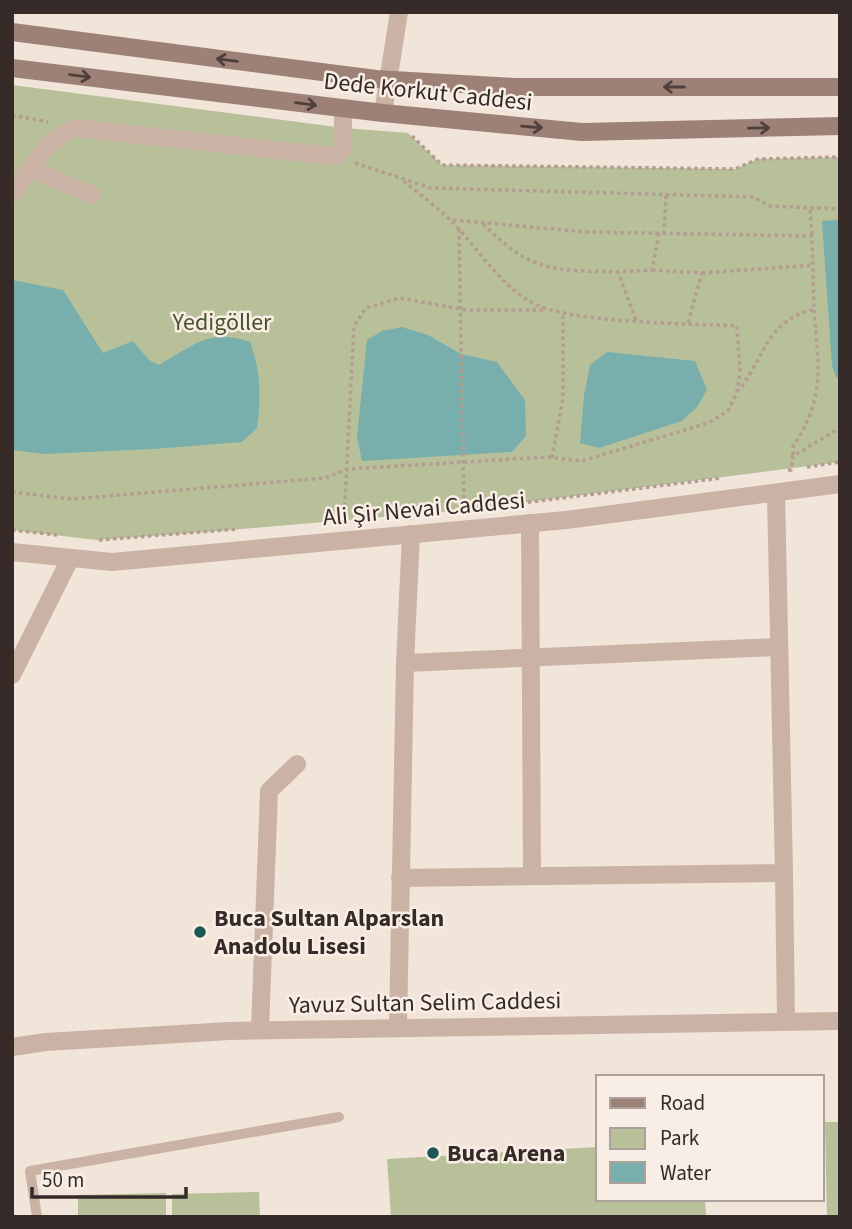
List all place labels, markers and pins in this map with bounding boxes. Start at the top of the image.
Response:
place label: Buca Sultan Alparslan Anadolu Lisesi [213,901,444,964]
marker: Buca Sultan Alparslan Anadolu Lisesi [192,924,208,940]
place label: Buca Arena [447,1136,565,1171]
marker: Buca Arena [425,1145,441,1161]

